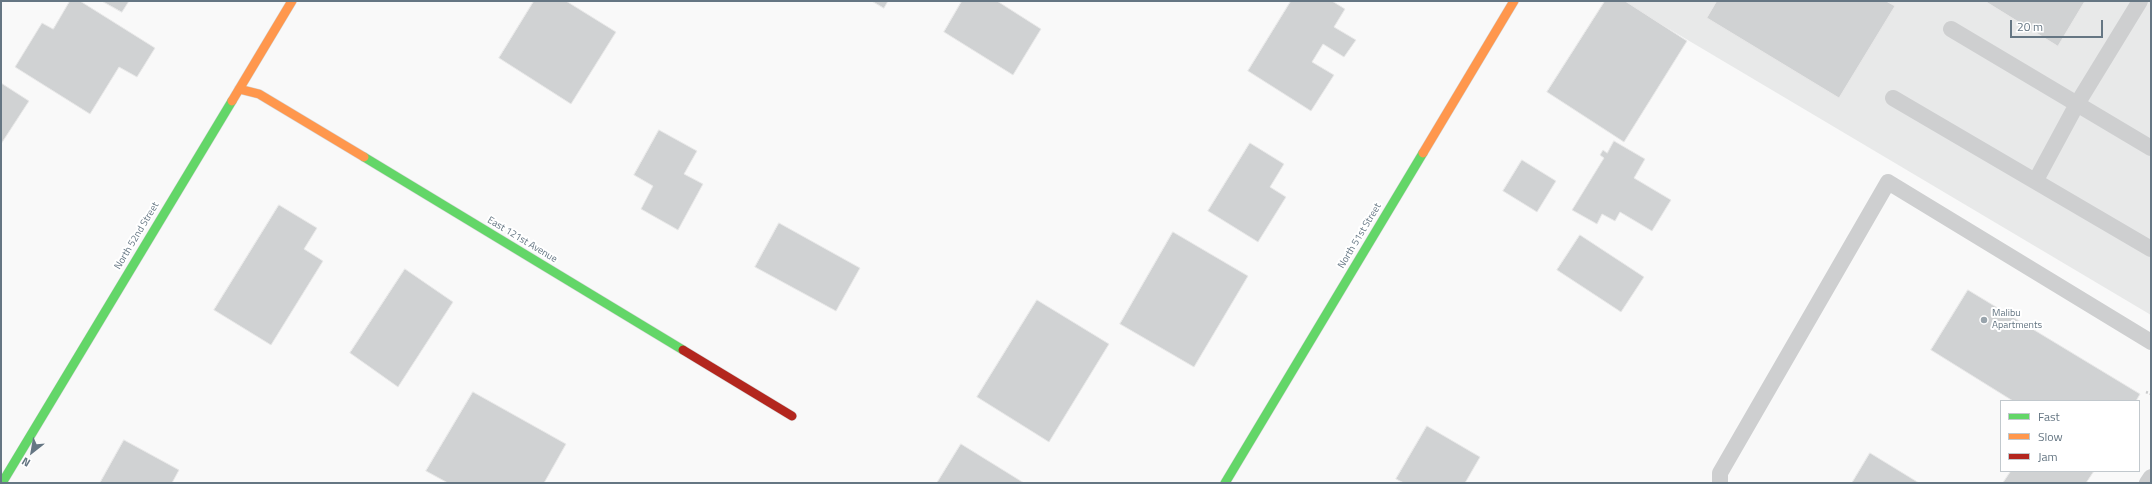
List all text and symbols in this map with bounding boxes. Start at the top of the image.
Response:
scale bar [2012,12,2105,38]
text: 20 m [2017,17,2043,36]
street label: North 52nd Street [112,200,162,272]
street label: North 51st Street [1336,201,1384,271]
street label: East 121st Avenue [485,214,559,266]
place label: Malibu Apartments [1992,308,2042,332]
marker: Malibu Apartments [1979,315,1989,325]
legend [2000,400,2140,472]
text: Fast [2038,407,2060,426]
text: Slow [2038,427,2063,446]
north arrow [12,432,52,472]
text: Jam [2038,447,2058,466]
text: N [18,453,33,471]

